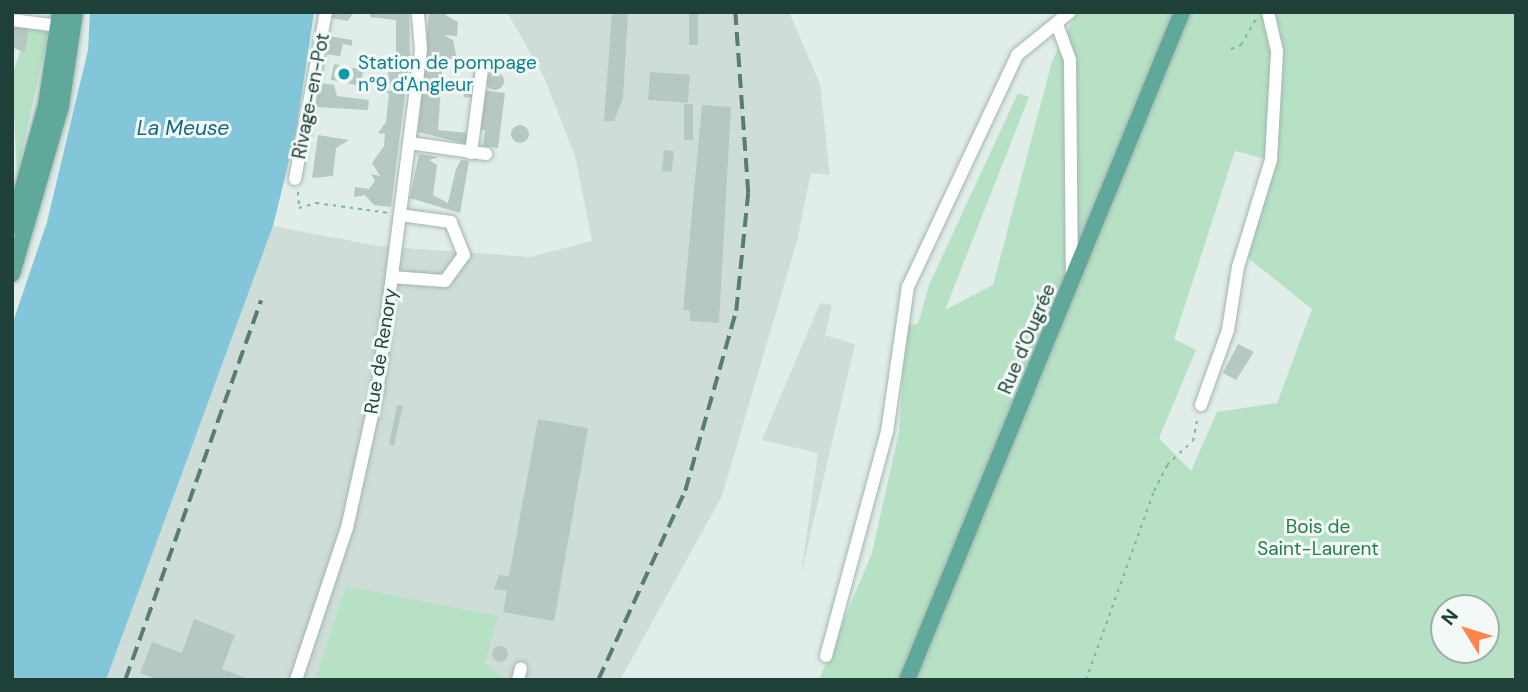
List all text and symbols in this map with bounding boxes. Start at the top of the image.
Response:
street label: Rivage-en-Pot [288,31,334,161]
place label: Station de pompage n°9 d'Angleur [358,52,537,96]
marker: Station de pompage n°9 d'Angleur [336,66,352,82]
water label: La Meuse [137,115,229,141]
street label: Rue d'Ougrée [994,281,1060,397]
street label: Rue de Renory [360,286,402,416]
park label: Bois de Saint-Laurent [1257,516,1379,560]
north arrow [1430,594,1500,664]
text: N [1436,604,1464,630]

